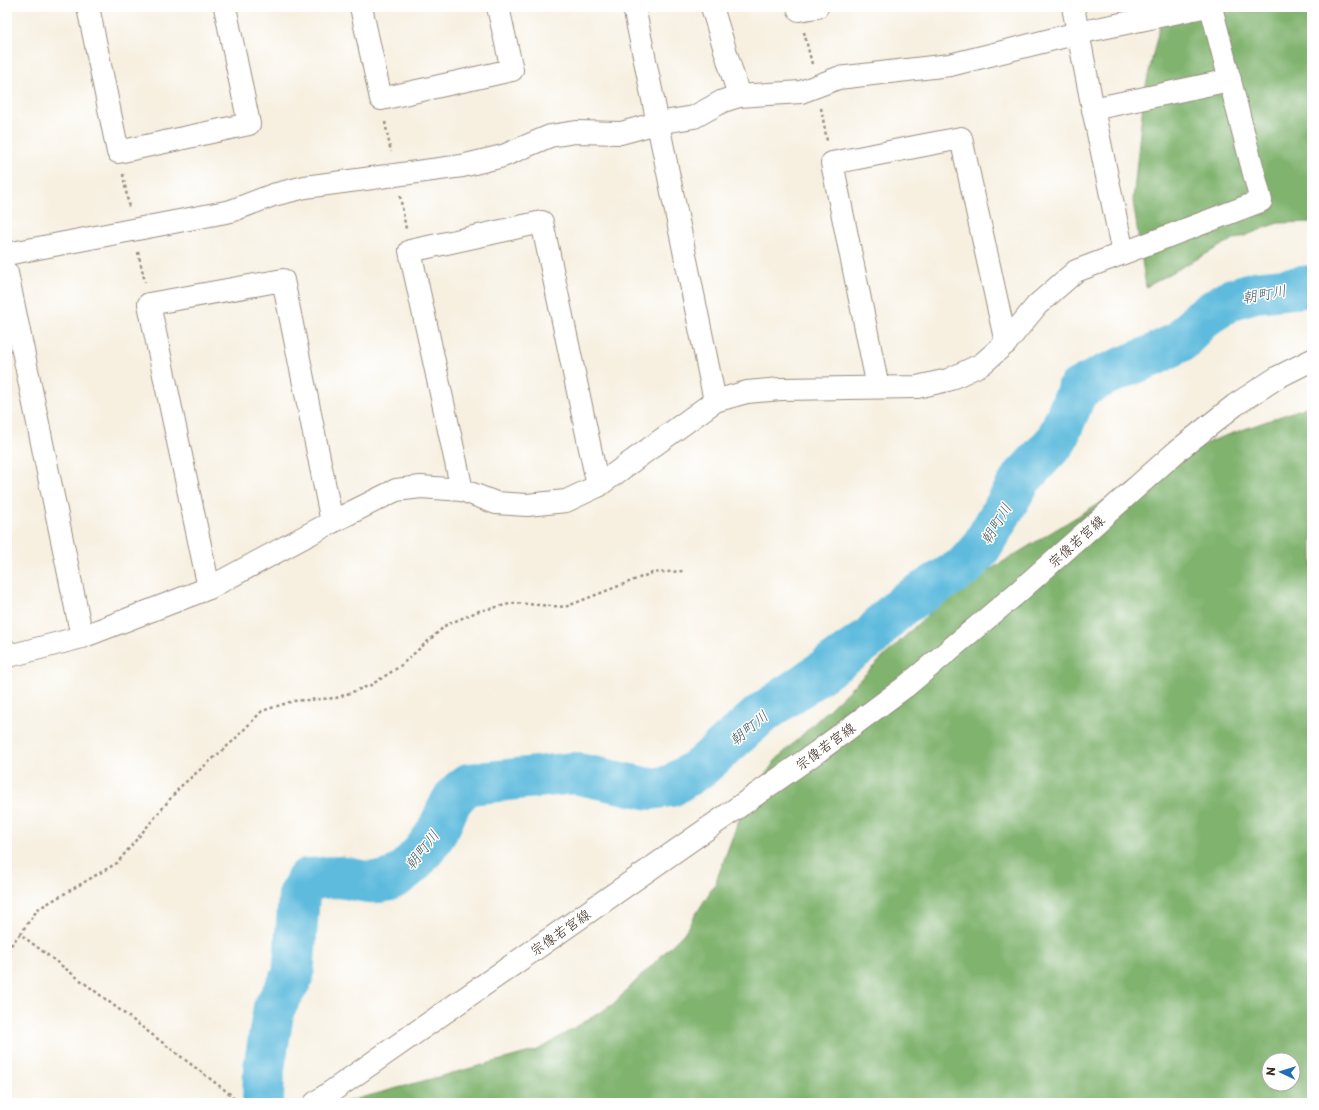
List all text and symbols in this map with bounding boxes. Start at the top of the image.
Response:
water label: 朝町川 [1240,278,1288,308]
water label: 朝町川 [974,498,1016,548]
street label: 宗像若宮線 [1043,510,1109,572]
water label: 朝町川 [723,704,773,750]
street label: 宗像若宮線 [791,717,859,775]
water label: 朝町川 [398,824,444,874]
street label: 宗像若宮線 [525,903,595,961]
north arrow [1261,1052,1301,1092]
text: N [1262,1066,1279,1076]

